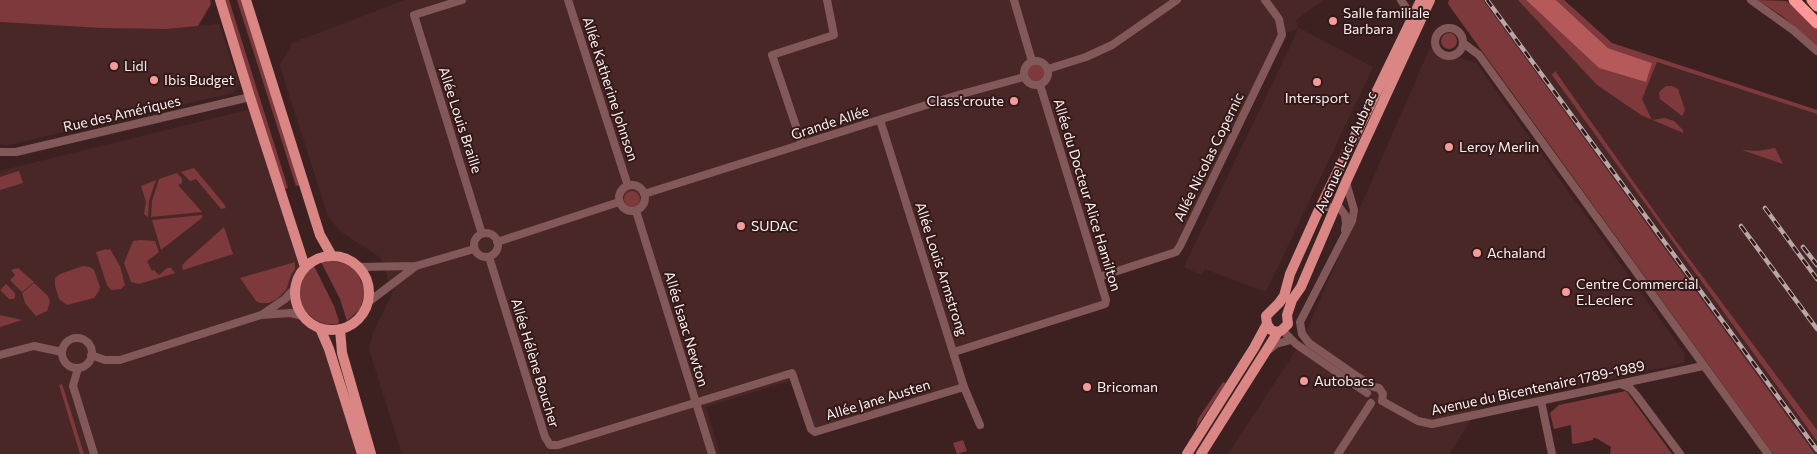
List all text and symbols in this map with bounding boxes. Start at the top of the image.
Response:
place label: Salle familiale Barbara [1343,5,1430,38]
street label: Allée Katherine Johnson [579,15,641,163]
marker: Salle familiale Barbara [1327,15,1339,27]
place label: Lidl [124,58,147,74]
marker: Lidl [108,60,120,72]
street label: Allée Louis Braille [435,65,485,175]
place label: Ibis Budget [164,72,234,88]
marker: Ibis Budget [148,74,160,86]
marker: Intersport [1311,76,1323,88]
street label: Avenue Lucie Aubrac [1312,89,1380,215]
street label: Allée Nicolas Copernic [1170,90,1248,224]
place label: Intersport [1285,90,1349,106]
street label: Rue des Amériques [62,92,182,136]
place label: Class'croute [927,93,1004,109]
marker: Class'croute [1008,95,1020,107]
street label: Allée du Docteur Alice Hamilton [1050,97,1124,293]
street label: Grande Allée [789,103,871,143]
place label: Leroy Merlin [1459,139,1539,155]
marker: Leroy Merlin [1443,141,1455,153]
street label: Allée Louis Armstrong [911,200,971,338]
place label: SUDAC [751,218,798,234]
marker: SUDAC [735,220,747,232]
place label: Achaland [1487,245,1546,261]
marker: Achaland [1471,247,1483,259]
street label: Allée Isaac Newton [660,269,712,389]
place label: Centre Commercial E.Leclerc [1576,276,1699,308]
marker: Centre Commercial E.Leclerc [1560,286,1572,298]
street label: Allée Hélène Boucher [507,296,563,430]
street label: Avenue du Bicentenaire 1789-1989 [1430,357,1646,419]
place label: Autobacs [1314,373,1374,389]
marker: Autobacs [1298,375,1310,387]
street label: Allée Jane Austen [824,376,932,424]
place label: Bricoman [1097,379,1158,395]
marker: Bricoman [1081,381,1093,393]

